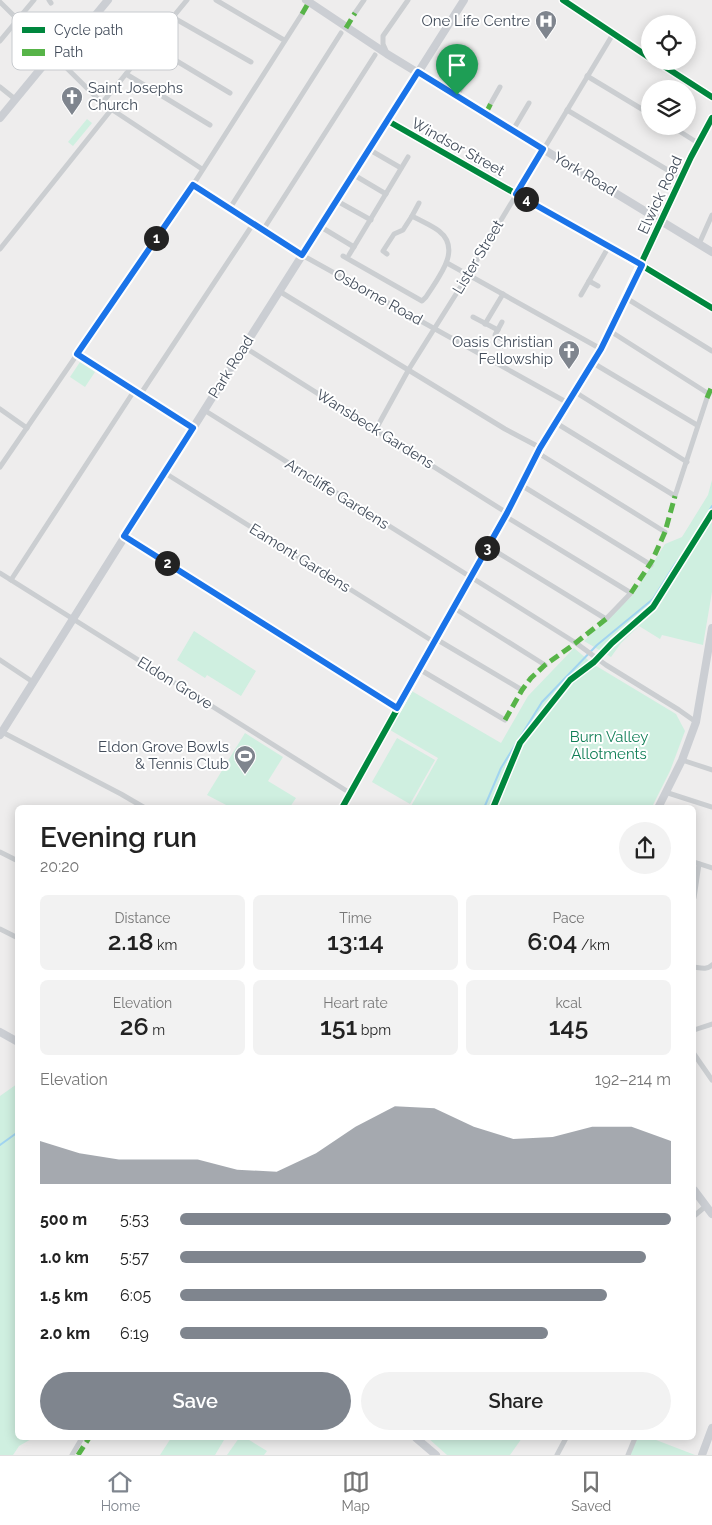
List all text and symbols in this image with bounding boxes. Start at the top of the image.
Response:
hospital icon: One Life Centre [534,9,558,40]
legend [12,12,178,70]
place label: One Life Centre [421,12,530,30]
map controls [641,15,696,135]
button: locate [641,15,696,70]
text: Cycle path [54,22,123,38]
text: Path [54,44,83,60]
pin [436,44,478,95]
icon: arrive [443,51,471,79]
place label: Saint Josephs Church [88,79,183,114]
button: layers [641,80,696,135]
church icon: Saint Josephs Church [60,85,84,116]
street label: Windsor Street [408,114,508,180]
street label: York Road [550,148,620,200]
street label: Elwick Road [634,153,686,237]
pin: 4 [514,186,538,212]
text: 4 [523,191,531,207]
street label: Lister Street [449,217,507,297]
pin: 1 [144,226,168,250]
text: 1 [153,230,160,246]
street label: Osborne Road [330,265,426,329]
street label: Park Road [205,332,257,402]
place label: Oasis Christian Fellowship [452,333,553,368]
church icon: Oasis Christian Fellowship [557,339,581,370]
street label: Wansbeck Gardens [313,386,437,472]
street label: Arncliffe Gardens [282,455,392,533]
street label: Eamont Gardens [246,520,354,596]
pin: 3 [474,536,500,560]
text: 3 [484,540,491,556]
pin: 2 [154,550,180,576]
text: 2 [164,555,171,571]
street label: Eldon Grove [134,653,216,713]
park label: Burn Valley Allotments [570,728,648,763]
place label: Eldon Grove Bowls & Tennis Club [98,738,229,773]
sports icon: Eldon Grove Bowls & Tennis Club [233,744,257,775]
text: Evening run [40,821,197,854]
button: share [619,822,671,874]
text: 20:20 [40,857,79,876]
text: Distance [114,910,171,926]
text: Time [339,910,372,926]
text: Pace [552,910,585,926]
text: 2.18 [108,926,154,956]
text: 13:14 [327,926,384,956]
text: 6:04 [527,926,577,956]
text: km [154,937,177,953]
text: /km [577,937,610,953]
text: Elevation [113,995,172,1011]
text: Heart rate [323,995,388,1011]
text: kcal [555,995,582,1011]
text: 26 [120,1011,149,1041]
text: 151 [320,1011,357,1041]
text: 145 [549,1011,588,1041]
text: m [149,1022,165,1038]
text: bpm [357,1022,391,1038]
text: Elevation [40,1070,108,1089]
text: 192–214 m [595,1070,671,1089]
text: 500 m [40,1210,87,1229]
text: 5:53 [120,1210,149,1229]
text: 1.0 km [40,1248,89,1267]
text: 5:57 [120,1248,149,1267]
text: 1.5 km [40,1286,88,1305]
text: 6:05 [120,1286,151,1305]
text: 2.0 km [40,1324,90,1343]
text: 6:19 [120,1324,149,1343]
button: Save [40,1372,351,1430]
button: Share [361,1372,671,1430]
tab: Home [101,1468,140,1514]
tab: Map [342,1468,370,1514]
tab: Saved [571,1468,611,1514]

